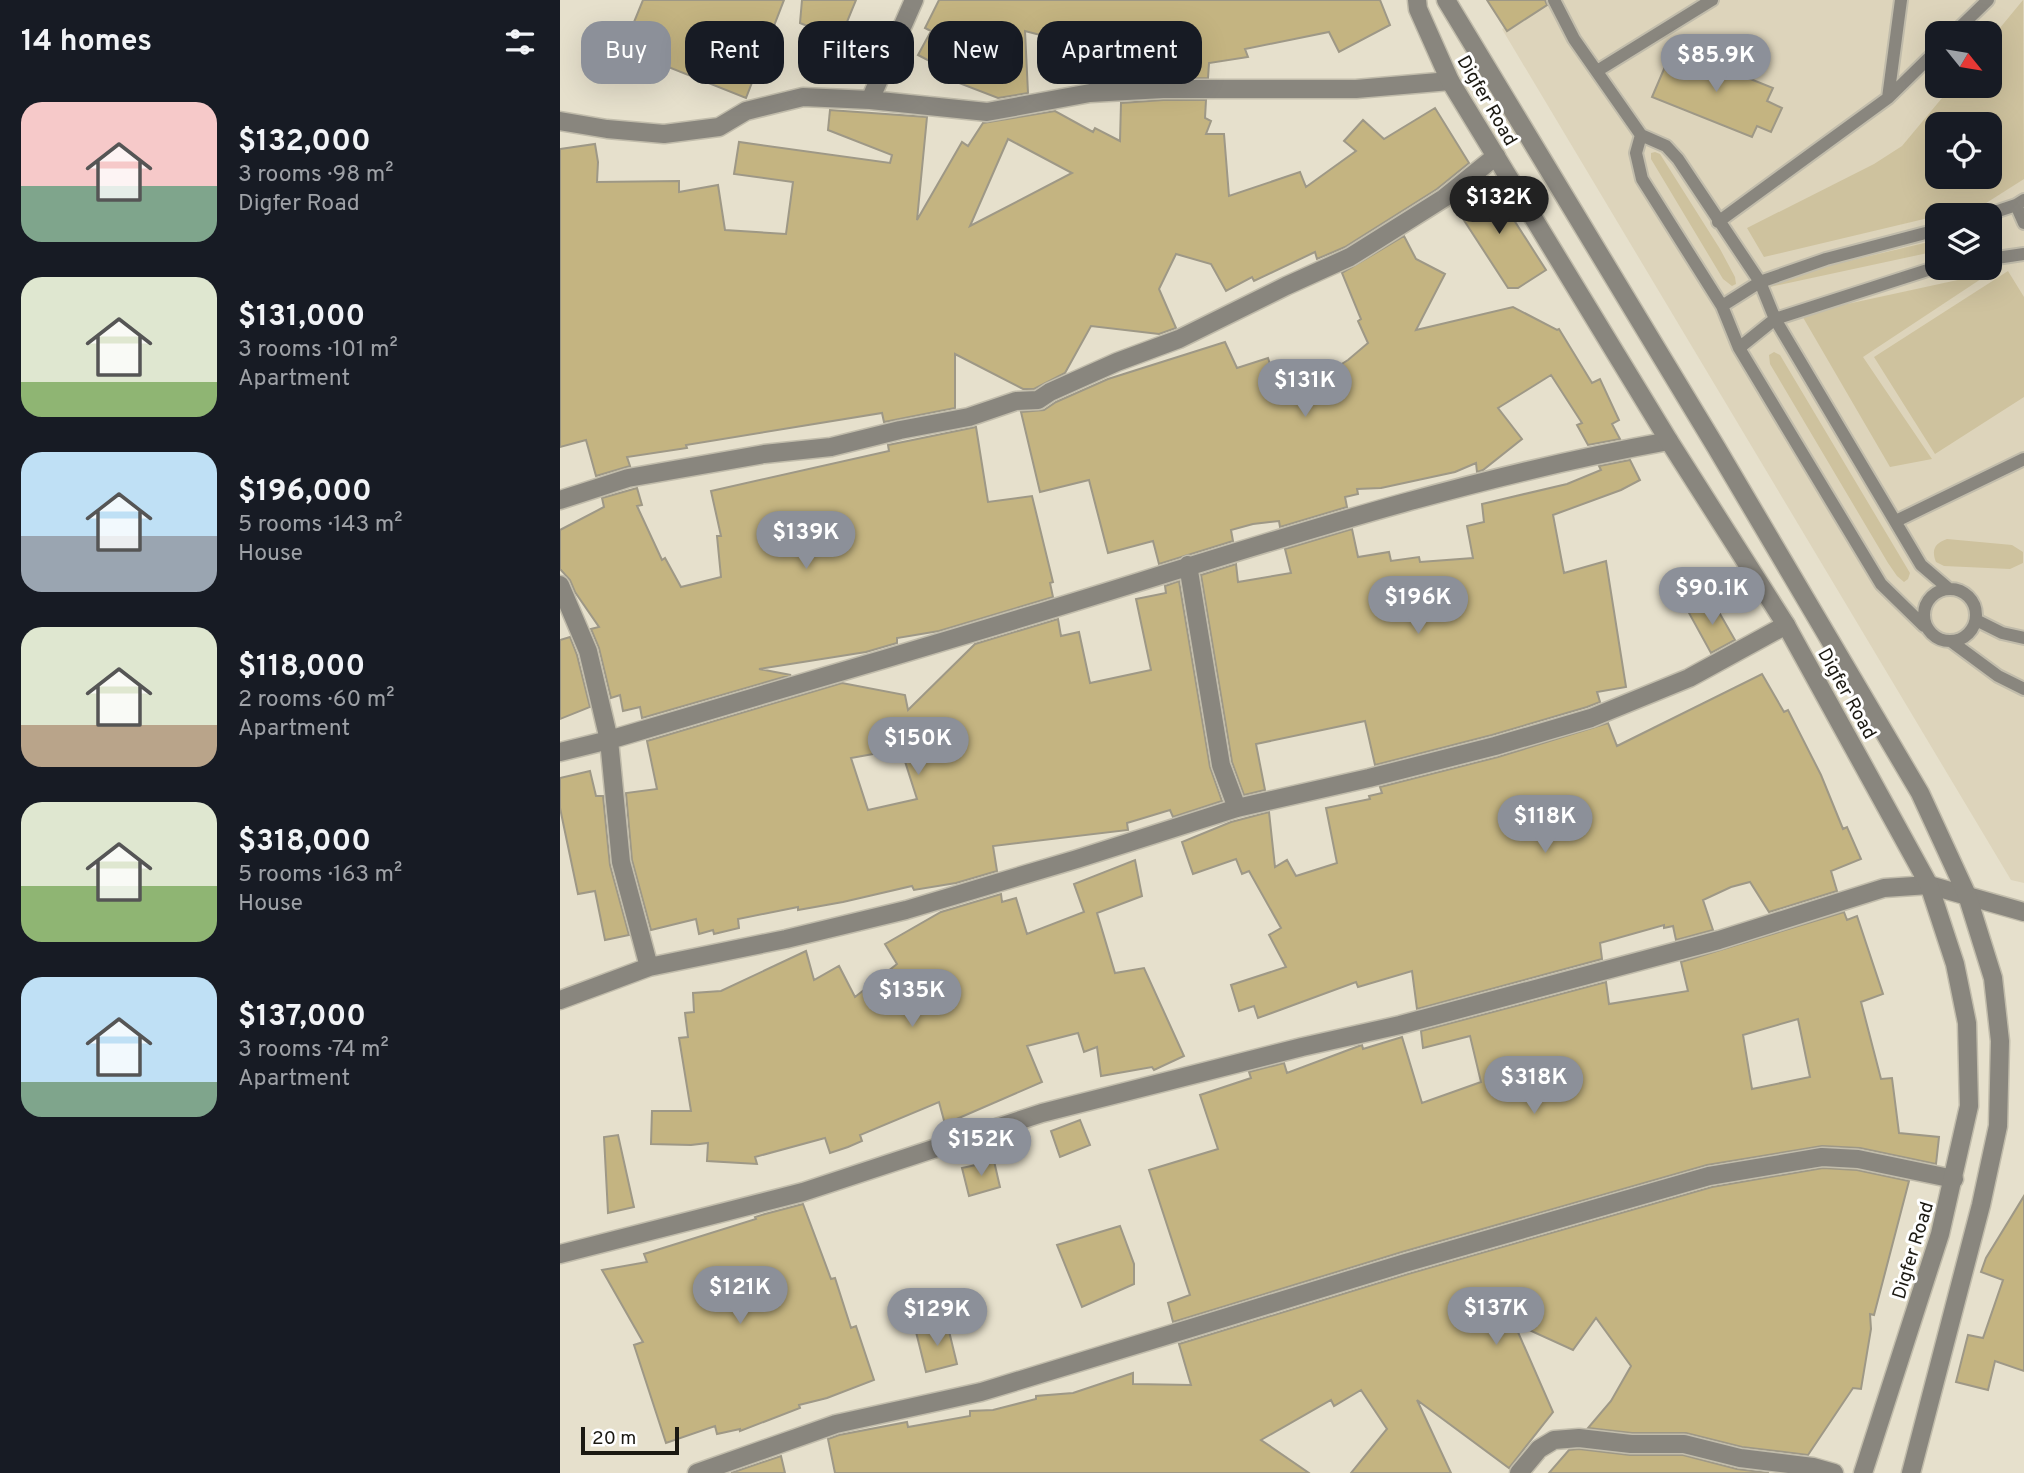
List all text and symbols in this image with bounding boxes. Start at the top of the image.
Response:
chip: Buy [581,21,671,84]
chip: Rent [685,21,784,84]
chip: Filters [798,21,914,84]
chip: New [928,21,1023,84]
chip: Apartment [1037,21,1202,84]
north arrow [1925,21,2002,98]
map controls [1925,21,2002,280]
icon: filters [501,23,539,61]
text: 14 homes [21,24,152,61]
pin: $85.9K [1659,34,1773,94]
text: $85.9K [1677,42,1755,71]
street label: Digfer Road [1451,51,1522,151]
button: locate [1925,112,2002,189]
text: $132,000 [238,124,371,161]
icon: home [77,130,161,214]
text: 3 rooms · 98 m² [238,161,394,190]
pin: $132K [1450,176,1548,236]
text: $132K [1466,184,1532,213]
text: Digfer Road [238,190,360,219]
button: layers [1925,203,2002,280]
text: $131,000 [238,299,365,336]
icon: home [77,305,161,389]
text: 3 rooms · 101 m² [238,336,398,365]
pin: $131K [1256,360,1354,419]
text: Apartment [238,365,350,394]
text: $131K [1274,367,1336,396]
text: $196,000 [238,474,372,511]
icon: home [77,480,161,564]
text: 5 rooms · 143 m² [238,511,403,540]
pin: $139K [757,512,855,571]
text: $139K [772,519,840,548]
text: House [238,540,303,569]
pin: $90.1K [1655,568,1769,627]
text: $90.1K [1675,575,1749,604]
pin: $196K [1369,576,1467,636]
text: $196K [1384,584,1452,613]
street label: Digfer Road [1811,644,1881,744]
text: $118,000 [238,649,365,686]
icon: home [77,655,161,739]
text: 2 rooms · 60 m² [238,686,395,715]
text: Apartment [238,715,350,744]
pin: $150K [869,718,967,777]
text: $150K [884,725,952,754]
pin: $118K [1496,796,1594,855]
text: $118K [1514,803,1576,832]
text: $318,000 [238,824,371,861]
icon: home [77,830,161,914]
text: 5 rooms · 163 m² [238,861,402,890]
text: House [238,890,303,919]
pin: $135K [863,970,961,1029]
text: $135K [878,977,946,1006]
text: $137,000 [238,999,366,1036]
icon: home [77,1005,161,1089]
text: 3 rooms · 74 m² [238,1036,389,1065]
pin: $318K [1485,1056,1583,1116]
text: $318K [1500,1064,1568,1093]
text: Apartment [238,1065,350,1094]
pin: $152K [932,1118,1030,1178]
text: $152K [947,1126,1015,1155]
street label: Digfer Road [1888,1199,1940,1302]
pin: $121K [691,1266,789,1326]
text: $121K [709,1274,771,1303]
pin: $129K [888,1288,986,1348]
pin: $137K [1447,1288,1545,1347]
text: $137K [1463,1295,1529,1324]
text: $129K [903,1296,971,1325]
scale bar [581,1424,679,1456]
text: 20 m [592,1427,636,1451]

